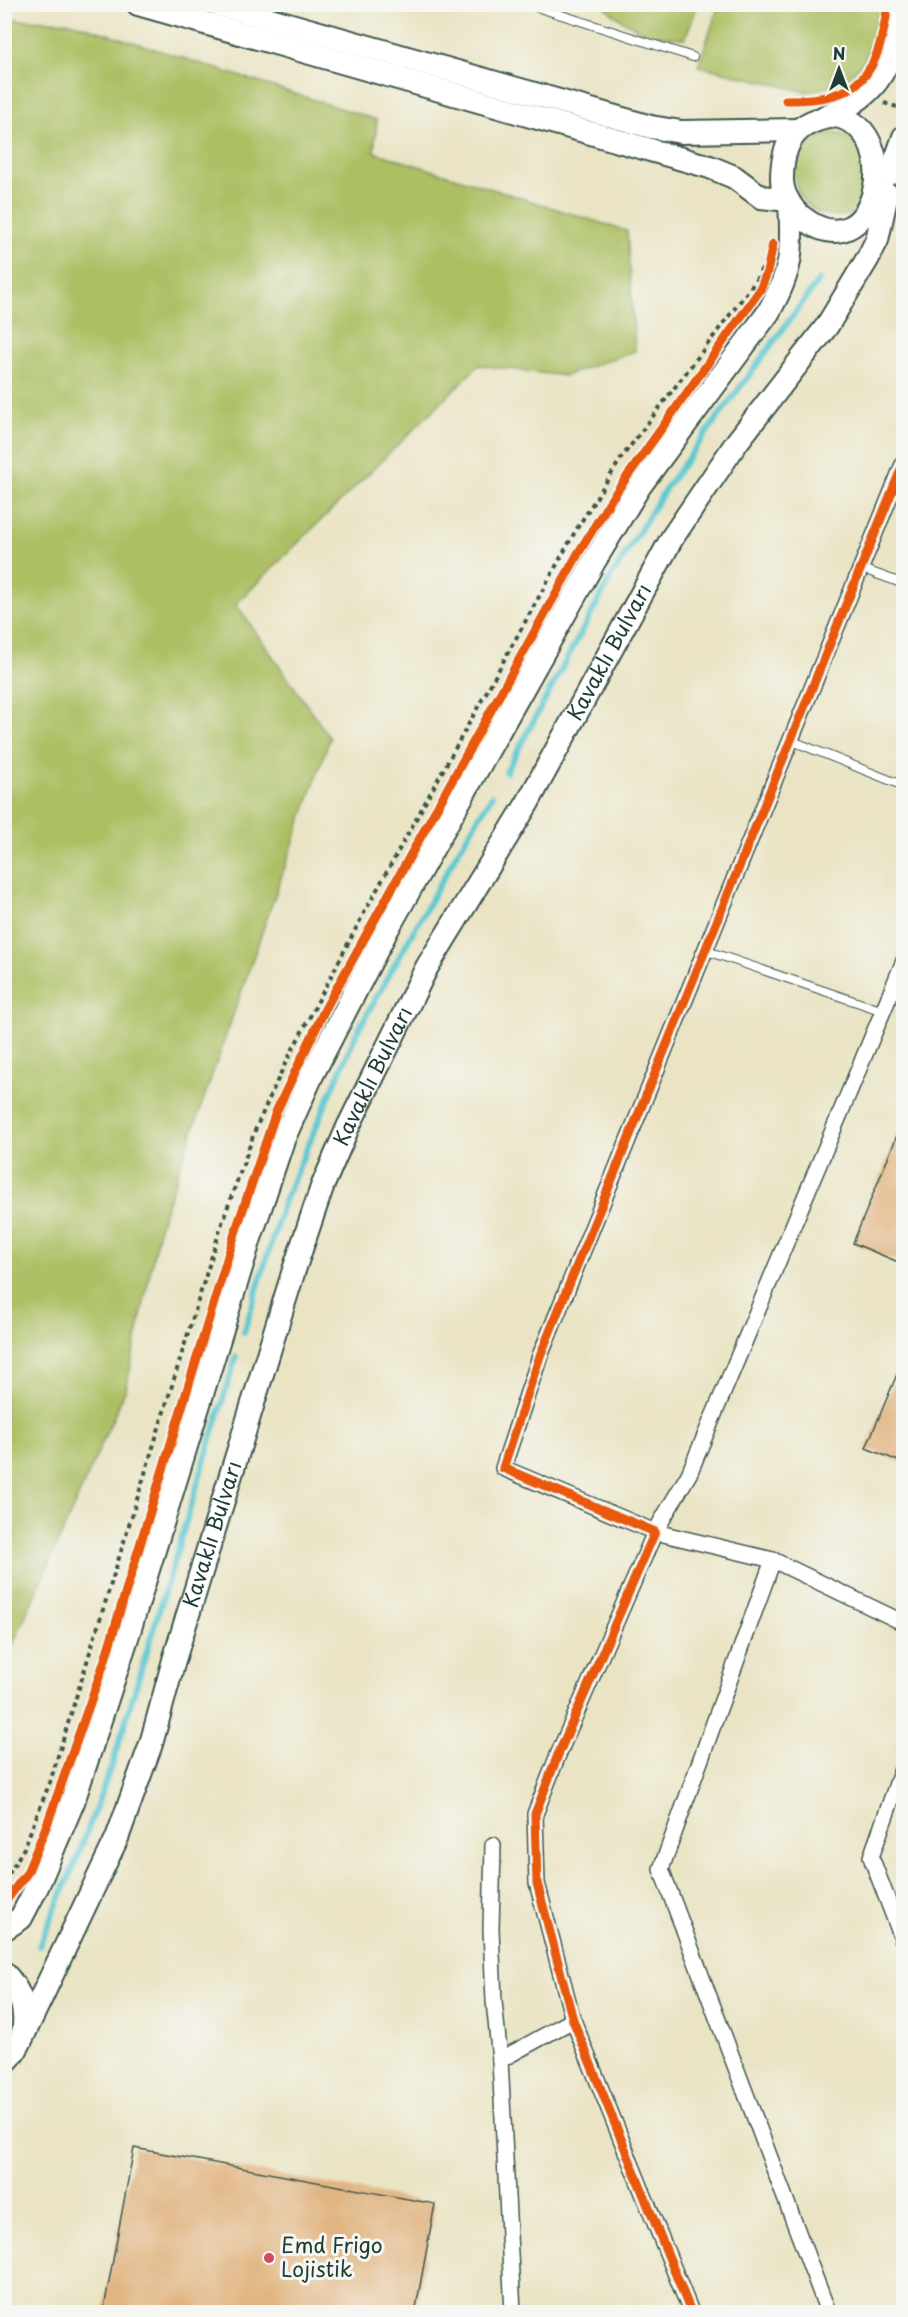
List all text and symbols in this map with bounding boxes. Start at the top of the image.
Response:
north arrow [809,39,869,99]
text: N [833,41,845,65]
street label: Kavaklı Bulvarı [557,577,658,726]
street label: Kavaklı Bulvarı [324,1000,419,1151]
street label: Kavaklı Bulvarı [173,1457,248,1611]
place label: Emd Frigo Lojistik [281,2228,383,2284]
marker: Emd Frigo Lojistik [262,2251,276,2265]

